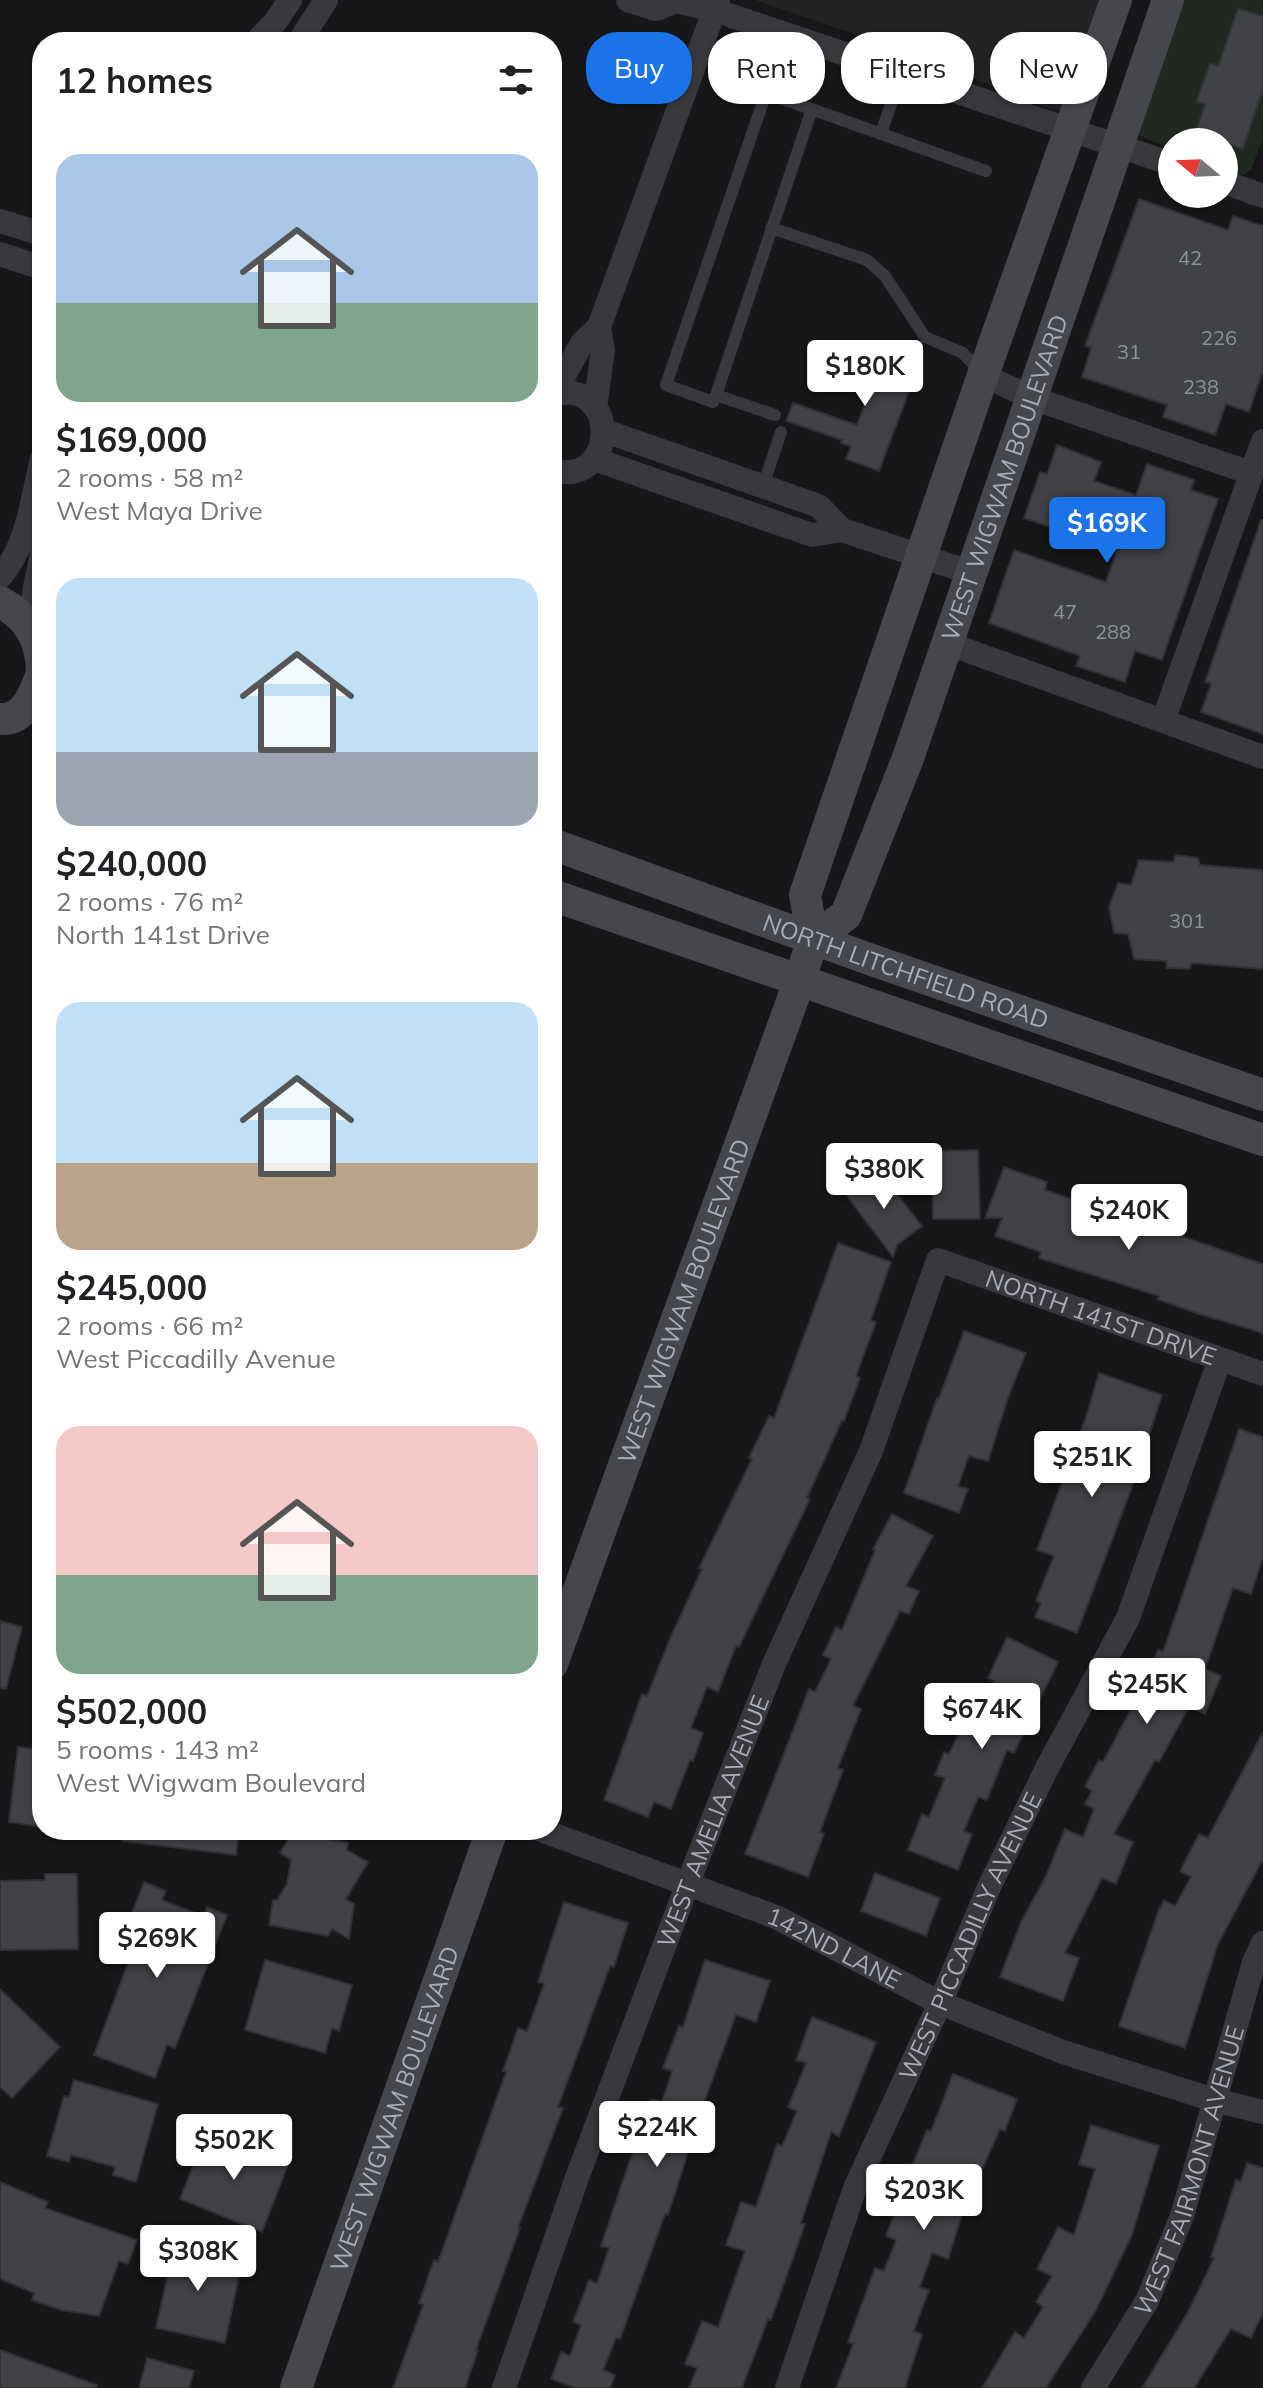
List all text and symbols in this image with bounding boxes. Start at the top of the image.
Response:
chip: Buy [586,32,692,104]
chip: Rent [708,32,825,104]
chip: Filters [841,32,974,104]
chip: New [990,32,1107,104]
icon: filters [494,58,538,102]
text: 12 homes [56,59,213,102]
north arrow [1158,128,1238,208]
map controls [1158,128,1238,208]
icon: home [225,206,369,350]
house number: 42 [1178,245,1202,270]
street label: WEST WIGWAM BOULEVARD [934,310,1074,645]
house number: 226 [1201,325,1237,350]
house number: 31 [1117,339,1141,364]
pin: $180K [809,340,921,408]
text: $180K [825,349,905,382]
house number: 238 [1183,374,1219,399]
text: $169,000 [56,418,207,461]
text: 2 rooms · 58 m² [56,461,243,494]
text: West Maya Drive [56,494,263,527]
pin: $169K [1051,497,1163,565]
text: $169K [1067,506,1147,539]
house number: 47 [1053,599,1077,624]
house number: 288 [1095,619,1131,644]
icon: home [225,630,369,774]
text: $240,000 [56,842,207,885]
text: 2 rooms · 76 m² [56,885,243,918]
street label: NORTH LITCHFIELD ROAD [759,907,1053,1035]
house number: 301 [1169,908,1205,933]
text: North 141st Drive [56,918,270,951]
icon: home [225,1054,369,1198]
street label: WEST WIGWAM BOULEVARD [611,1135,756,1467]
pin: $380K [828,1143,940,1211]
text: $380K [844,1152,924,1185]
pin: $240K [1073,1184,1185,1252]
text: $240K [1089,1193,1169,1226]
street label: NORTH 141ST DRIVE [982,1263,1220,1371]
text: $245,000 [56,1266,207,1309]
text: 2 rooms · 66 m² [56,1309,243,1342]
text: West Piccadilly Avenue [56,1342,336,1375]
pin: $251K [1036,1431,1148,1499]
text: $251K [1052,1440,1132,1473]
icon: home [225,1478,369,1622]
pin: $245K [1091,1658,1203,1726]
text: $245K [1107,1667,1187,1700]
pin: $674K [926,1683,1038,1751]
text: $502,000 [56,1690,207,1733]
street label: WEST AMELIA AVENUE [650,1691,775,1952]
text: $674K [942,1692,1022,1725]
text: 5 rooms · 143 m² [56,1733,259,1766]
text: West Wigwam Boulevard [56,1766,366,1799]
street label: WEST PICCADILLY AVENUE [892,1787,1048,2085]
street label: 142ND LANE [763,1900,906,1995]
pin: $269K [101,1912,213,1980]
text: $269K [117,1921,197,1954]
street label: WEST WIGWAM BOULEVARD [323,1942,465,2276]
street label: WEST FAIRMONT AVENUE [1127,2022,1250,2321]
pin: $224K [601,2101,713,2169]
text: $224K [617,2110,697,2143]
pin: $502K [178,2114,290,2182]
text: $502K [194,2123,274,2156]
pin: $203K [868,2164,980,2232]
text: $203K [884,2173,964,2206]
pin: $308K [142,2225,254,2293]
text: $308K [158,2234,238,2267]

